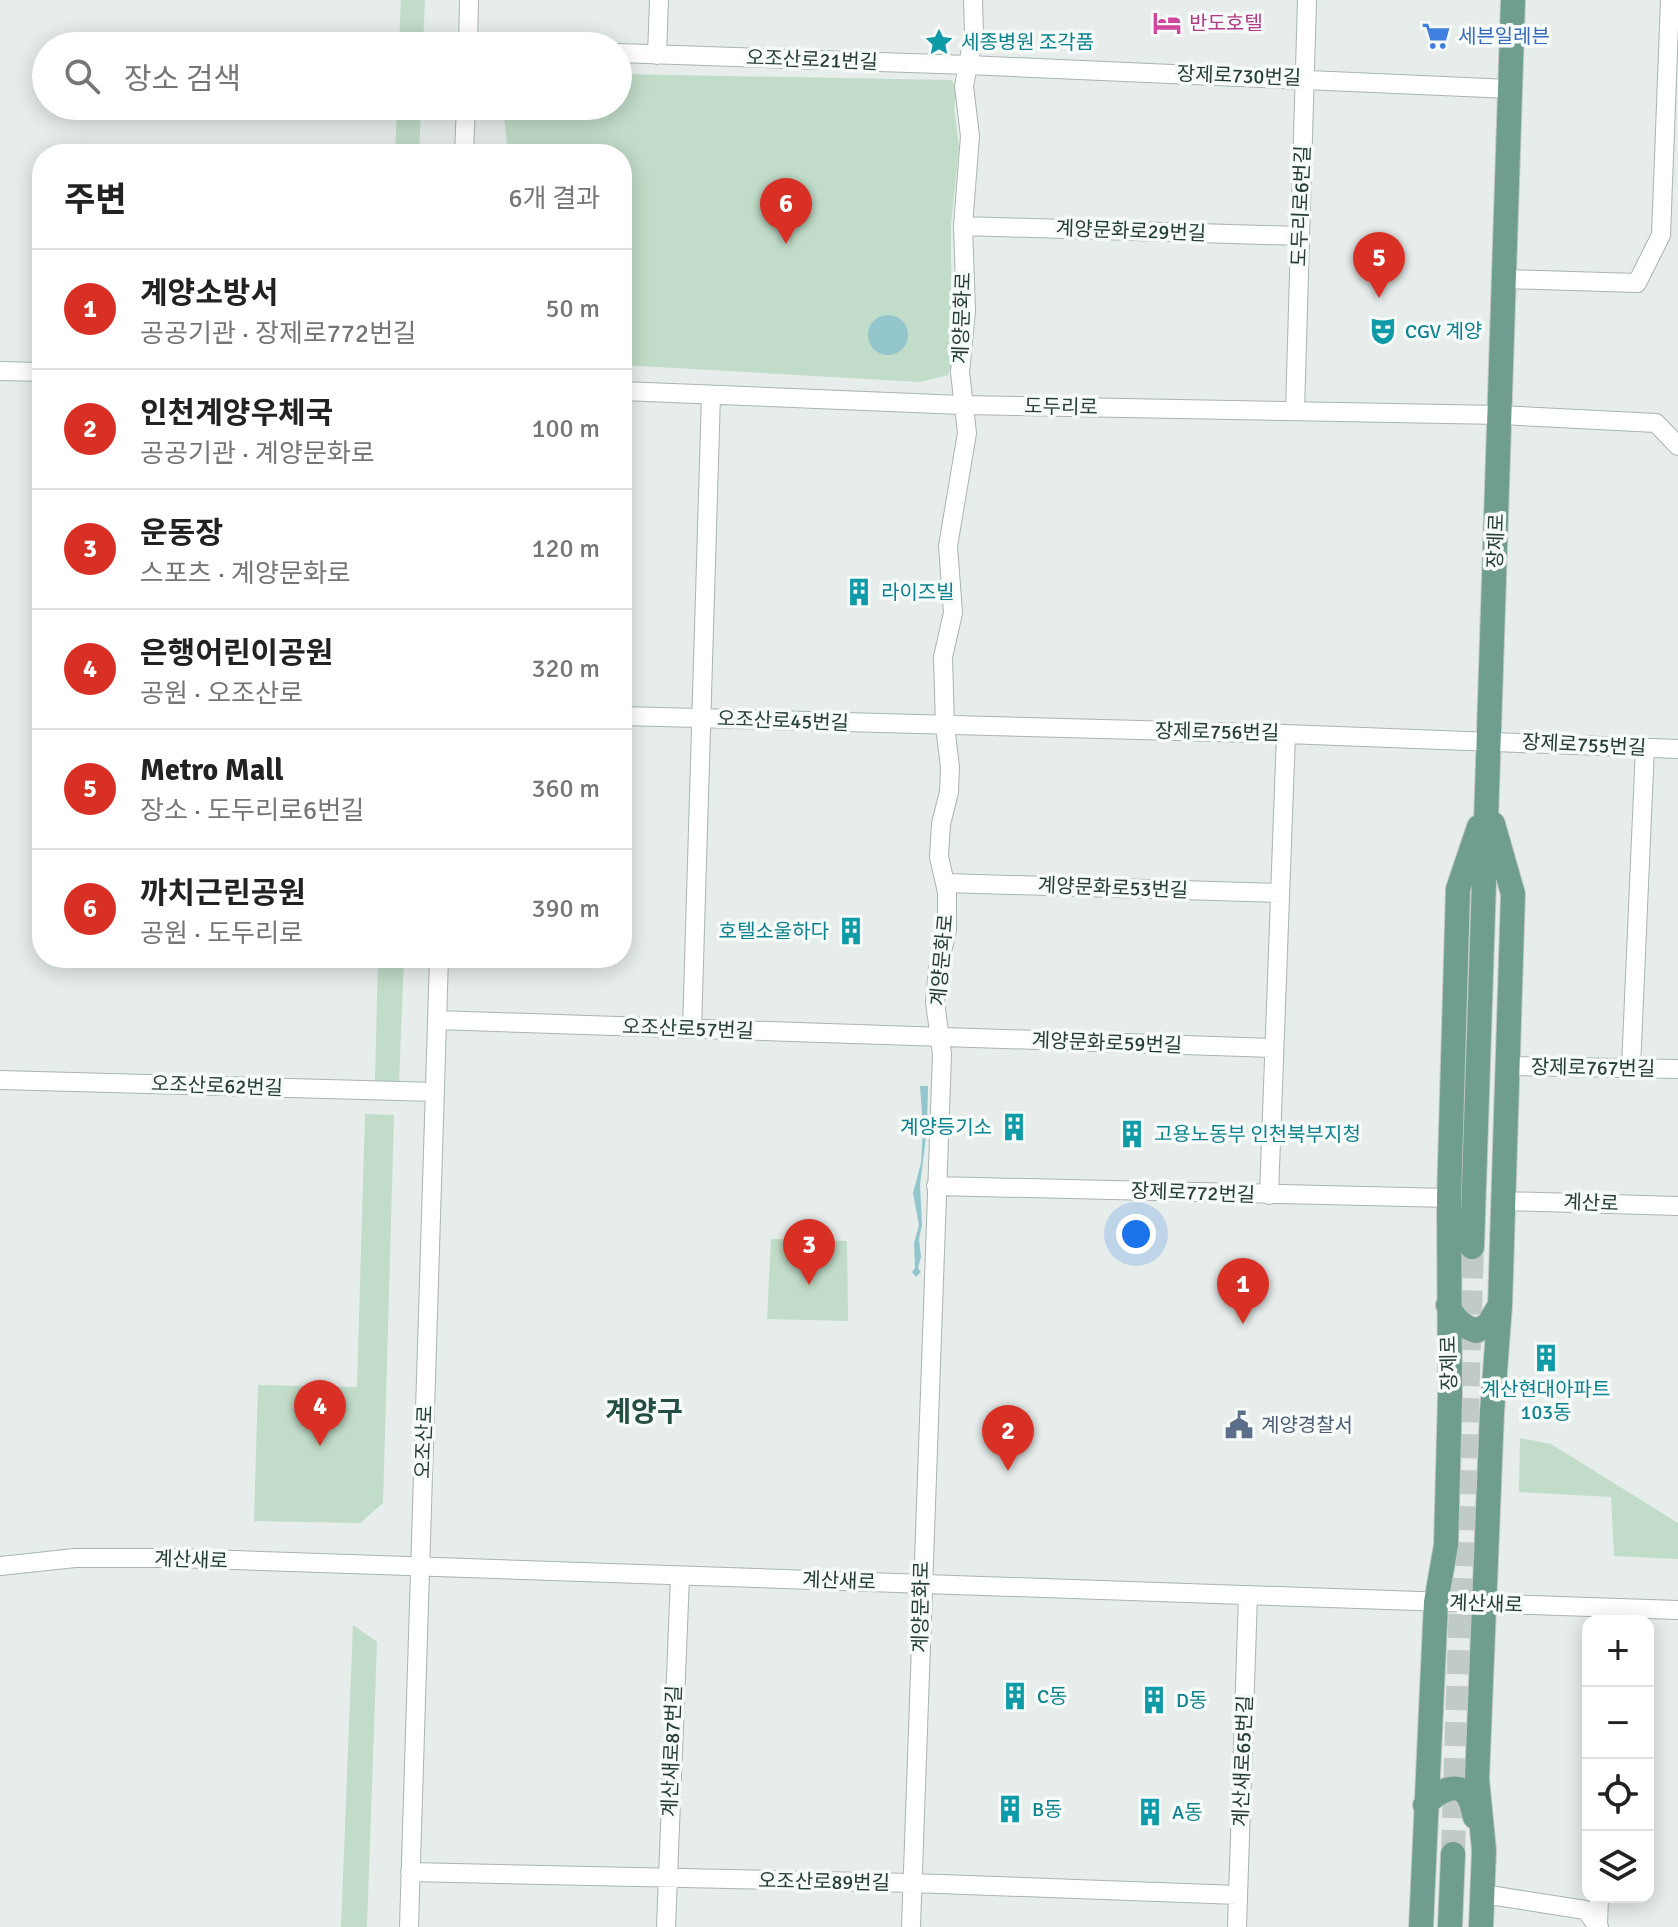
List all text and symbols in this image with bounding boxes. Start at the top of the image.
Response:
hotel icon: 반도호텔 [1152,8,1182,38]
place label: 반도호텔 [1189,11,1263,36]
supermarket icon: 세븐일레븐 [1421,21,1451,51]
place label: 세븐일레븐 [1458,24,1550,49]
place icon: 세종병원 조각품 [924,27,954,57]
place label: 세종병원 조각품 [961,30,1094,55]
search box [32,32,632,120]
street label: 오조산로21번길 [746,45,878,75]
icon: search [60,54,104,98]
text: 장소 검색 [124,61,241,98]
street label: 장제로730번길 [1176,61,1302,91]
street label: 도두리로6번길 [1286,145,1316,267]
pin: 6 [760,178,812,244]
text: 주변 [64,179,127,221]
text: 6개 결과 [508,183,600,215]
street label: 계양문화로29번길 [1055,216,1207,246]
pin: 5 [1353,232,1405,298]
street label: 계양문화로 [948,272,976,364]
text: 계양소방서 [140,275,278,312]
text: 1 [83,293,97,325]
text: 50 m [545,293,600,325]
theatre icon: CGV 계양 [1368,316,1398,346]
text: 공공기관 · 장제로772번길 [140,318,417,350]
place label: CGV 계양 [1405,319,1482,344]
street label: 도두리로 [1024,394,1098,420]
text: 인천계양우체국 [140,395,333,432]
text: 2 [83,413,97,445]
text: 100 m [531,413,600,445]
text: 공공기관 · 계양문화로 [140,438,375,470]
street label: 장제로 [1483,513,1509,569]
text: 운동장 [140,515,223,552]
text: 3 [83,533,97,565]
text: 120 m [531,533,600,565]
text: 스포츠 · 계양문화로 [140,558,351,590]
building icon: 라이즈빌 [844,577,874,607]
place label: 라이즈빌 [881,580,955,605]
text: 은행어린이공원 [140,635,333,672]
text: 4 [83,653,97,685]
text: 320 m [531,653,600,685]
text: 공원 · 오조산로 [140,678,303,710]
street label: 오조산로45번길 [717,706,849,736]
street label: 장제로756번길 [1155,718,1279,746]
street label: 장제로755번길 [1521,729,1647,761]
text: Metro Mall [140,752,284,789]
text: 5 [83,773,97,805]
text: 360 m [531,773,600,805]
text: 장소 · 도두리로6번길 [140,795,365,827]
street label: 계양문화로53번길 [1037,873,1189,903]
text: 까치근린공원 [140,875,306,912]
text: 6 [83,893,97,925]
text: 390 m [531,893,600,925]
street label: 계양문화로 [926,913,958,1007]
building icon: 호텔소울하다 [836,916,866,946]
text: 공원 · 도두리로 [140,918,303,950]
place label: 호텔소울하다 [719,919,829,944]
street label: 오조산로57번길 [622,1014,754,1044]
street label: 계양문화로59번길 [1031,1028,1183,1058]
street label: 장제로767번길 [1531,1054,1655,1082]
street label: 오조산로62번길 [151,1071,283,1101]
building icon: 계양등기소 [999,1112,1029,1142]
place label: 계양등기소 [900,1115,992,1140]
building icon: 고용노동부 인천북부지청 [1117,1119,1147,1149]
place label: 고용노동부 인천북부지청 [1154,1122,1361,1147]
street label: 장제로772번길 [1130,1178,1256,1208]
street label: 계산로 [1563,1190,1619,1216]
your location [1116,1214,1156,1254]
pin: 3 [783,1219,835,1285]
pin: 1 [1217,1258,1269,1324]
street label: 장제로 [1436,1335,1462,1391]
building icon: 계산현대아파트 103동 [1531,1343,1561,1373]
place label: 계산현대아파트 103동 [1482,1377,1610,1425]
pin: 4 [294,1380,346,1446]
district label: 계양구 [605,1395,683,1429]
street label: 오조산로 [410,1405,438,1479]
pin: 2 [982,1405,1034,1471]
public building icon: 계양경찰서 [1224,1410,1254,1440]
place label: 계양경찰서 [1261,1413,1353,1438]
street label: 계산새로 [154,1546,228,1574]
street label: 계양문화로 [908,1561,934,1653]
street label: 계산새로 [802,1567,876,1595]
street label: 계산새로 [1449,1590,1523,1618]
map controls [1582,1615,1654,1903]
button: + [1582,1615,1654,1687]
building icon: C동 [1000,1681,1030,1711]
place label: C동 [1037,1684,1067,1709]
street label: 계산새로87번길 [657,1685,687,1817]
building icon: D동 [1139,1685,1169,1715]
button: − [1582,1687,1654,1759]
place label: D동 [1176,1688,1207,1713]
street label: 계산새로65번길 [1228,1695,1258,1827]
button: locate [1582,1759,1654,1831]
building icon: B동 [995,1794,1025,1824]
place label: B동 [1032,1797,1063,1822]
building icon: A동 [1135,1797,1165,1827]
place label: A동 [1172,1800,1203,1825]
button: layers [1582,1831,1654,1903]
street label: 오조산로89번길 [758,1868,890,1896]

